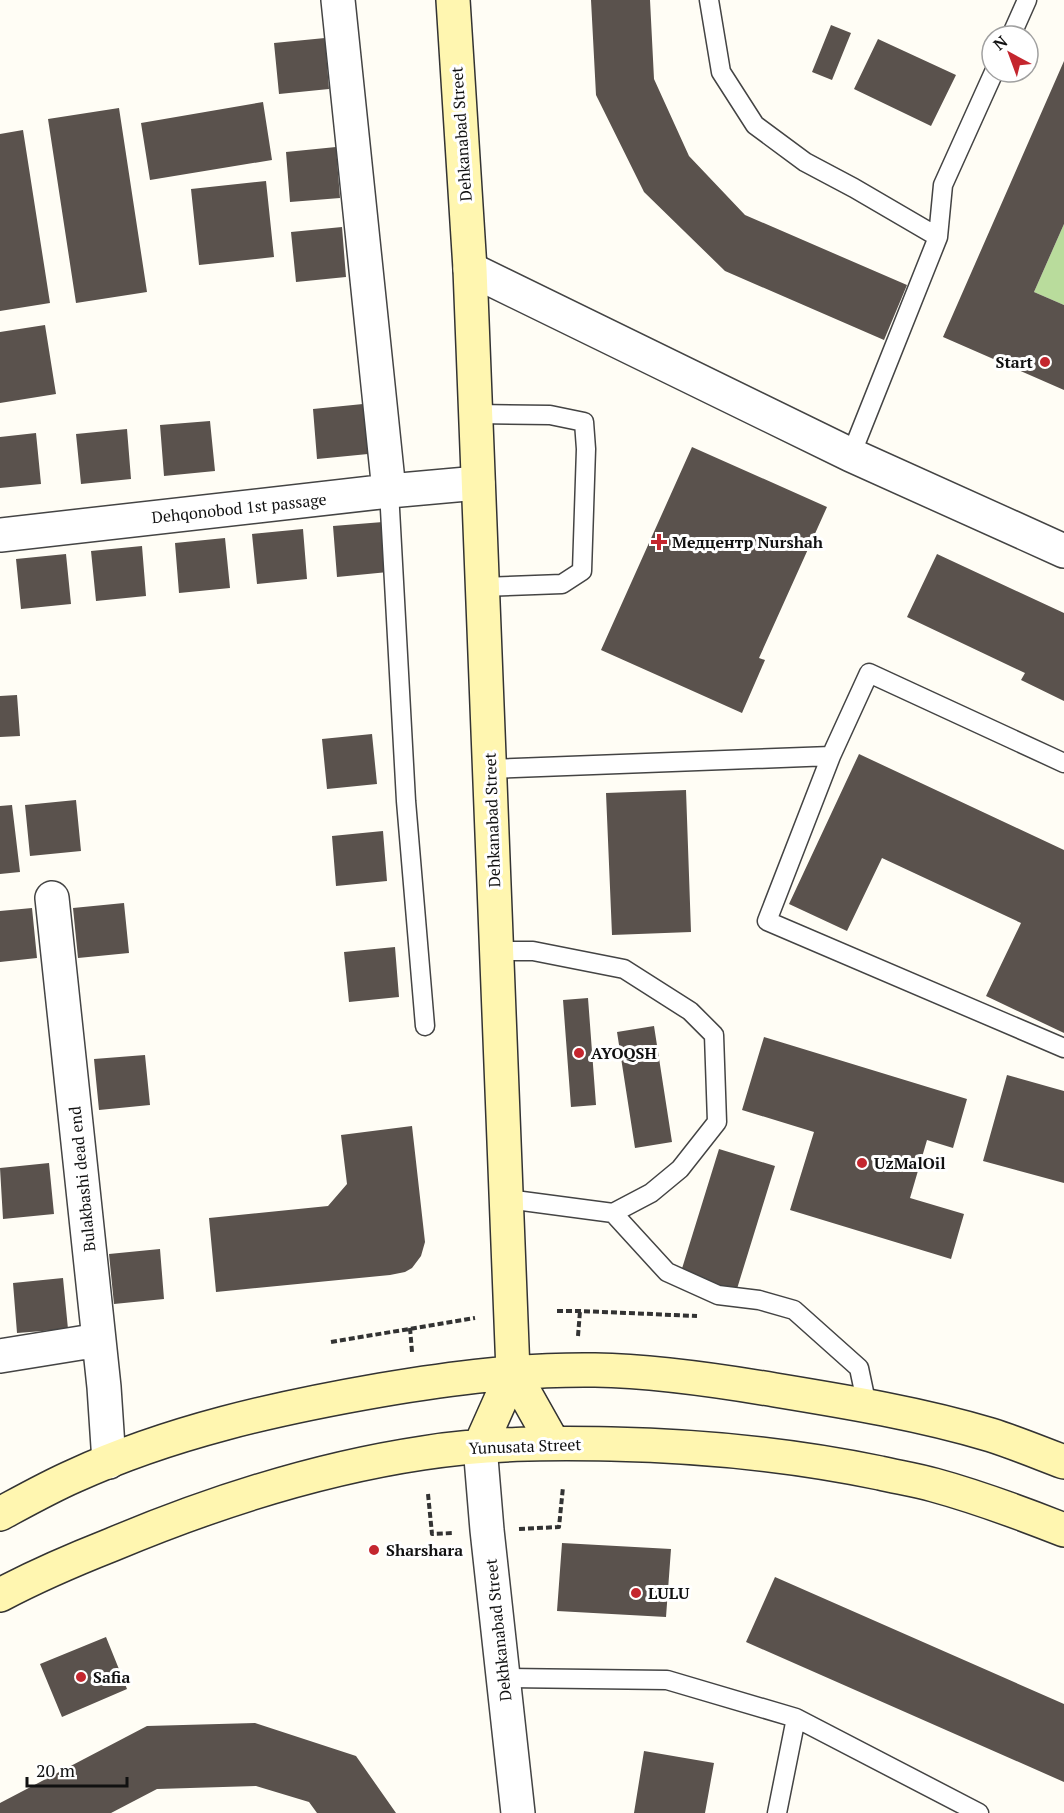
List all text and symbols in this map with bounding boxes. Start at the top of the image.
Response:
north arrow [980,24,1040,84]
text: N [988,30,1012,55]
street label: Dehkаnabad Street [445,66,477,202]
place label: Start [995,351,1034,373]
marker: Start [1038,355,1052,369]
street label: Dehqonobod 1st passage [150,488,328,528]
place label: Медцентр Nurshah [672,531,824,553]
marker: Медцентр Nurshah [650,533,668,551]
street label: Dehkanabad Street [479,752,505,888]
place label: AYOQSH [591,1042,657,1064]
marker: AYOQSH [572,1046,586,1060]
street label: Bulakbashi dead end [63,1105,101,1253]
place label: UzMalOil [874,1152,946,1174]
marker: UzMalOil [855,1156,869,1170]
street label: Yunusata Street [468,1433,582,1459]
place label: Sharshara [386,1539,463,1561]
marker: Sharshara [367,1543,381,1557]
street label: Dekhkanabad Street [480,1558,516,1702]
place label: LULU [648,1582,690,1604]
marker: LULU [629,1586,643,1600]
place label: Safia [93,1666,130,1688]
marker: Safia [74,1670,88,1684]
scale bar [27,1750,128,1788]
text: 20 m [36,1758,76,1782]

